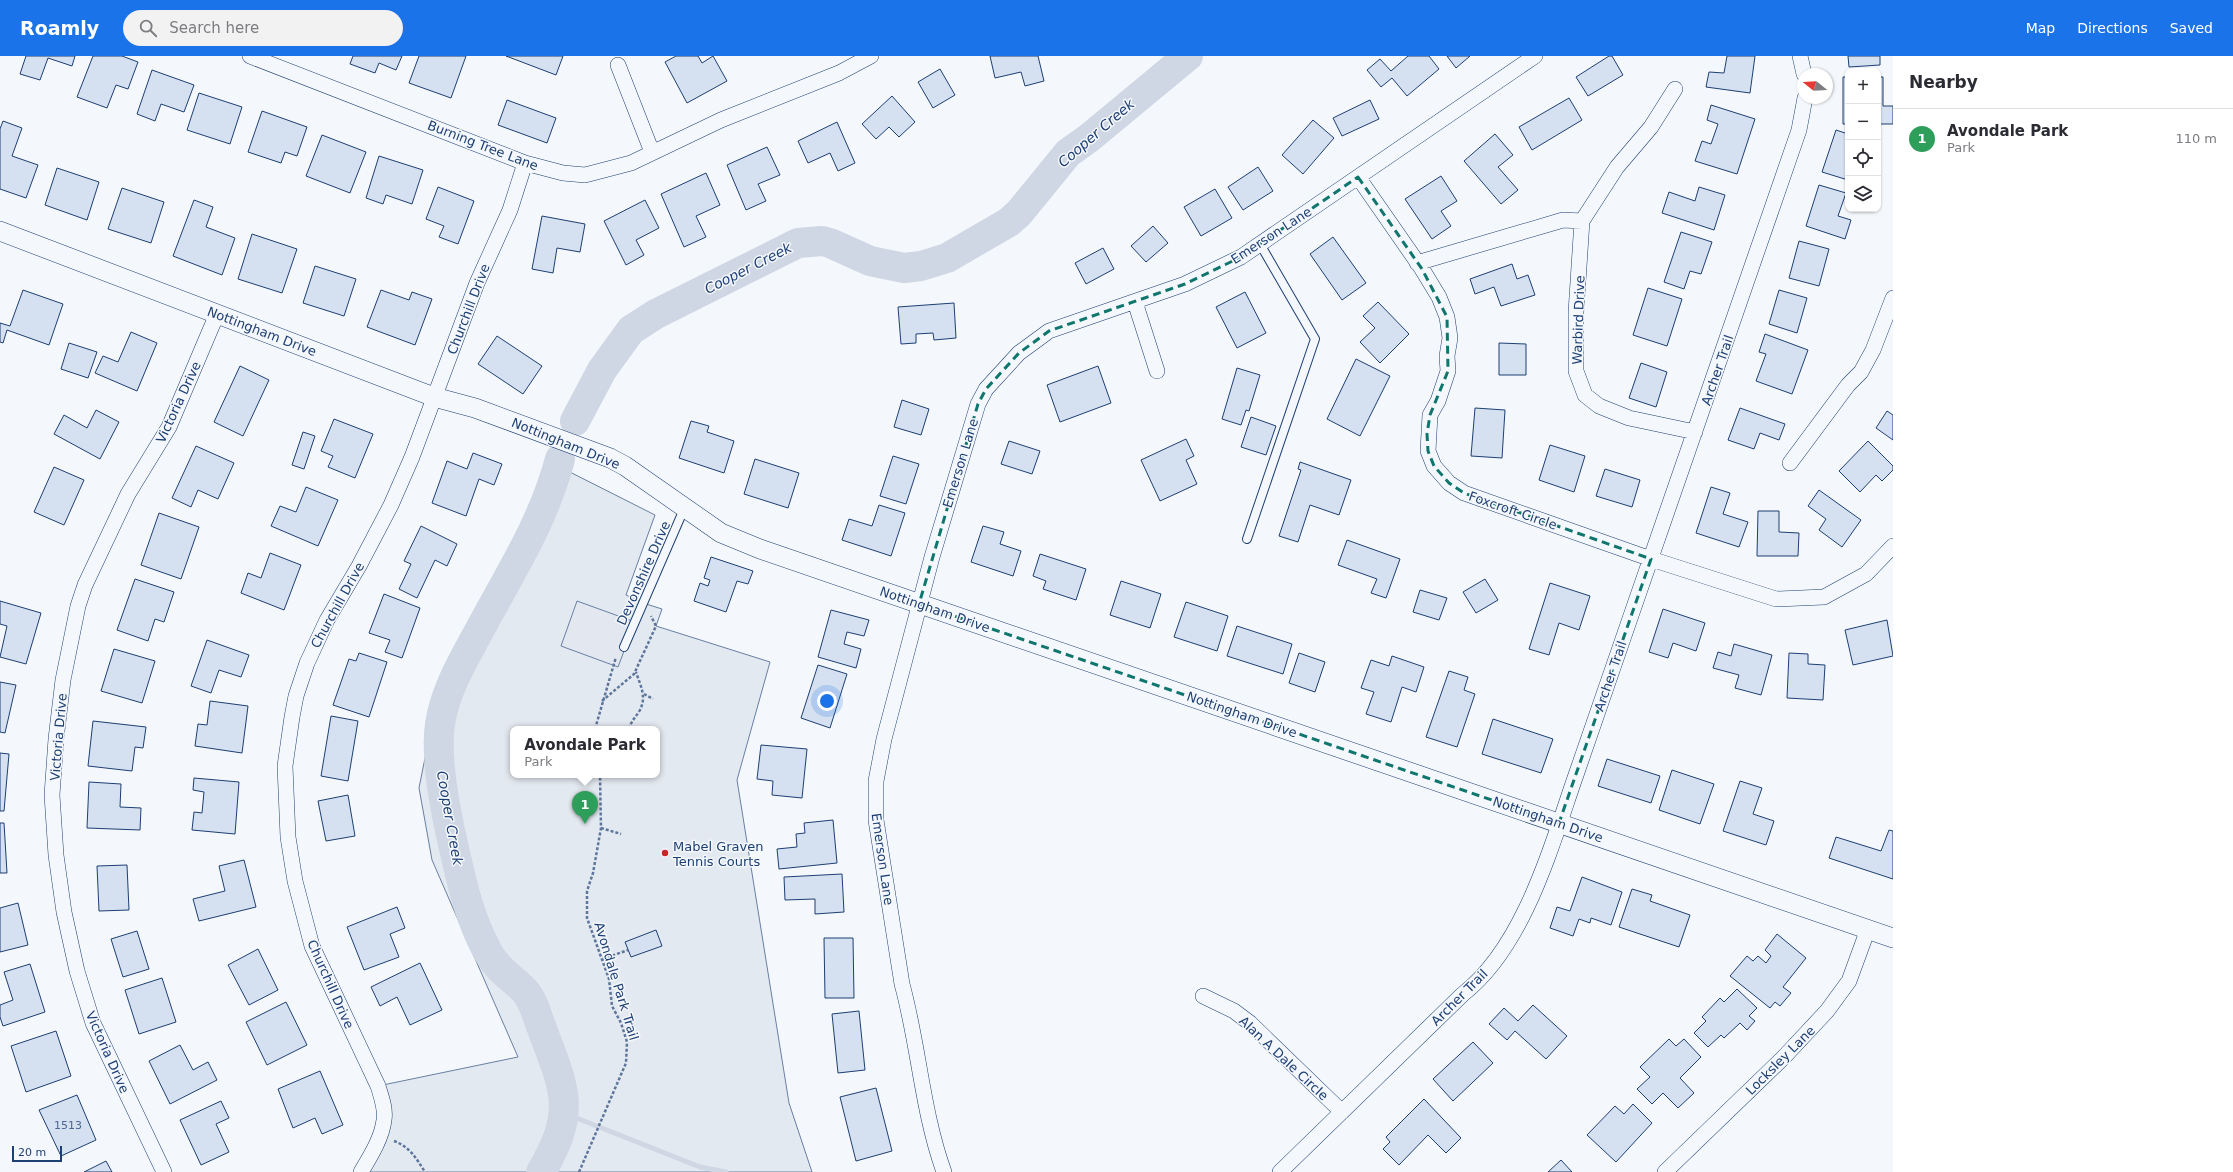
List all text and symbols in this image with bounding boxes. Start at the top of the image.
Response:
search box [123,10,403,46]
text: Roamly [20,17,99,39]
icon: search [137,17,159,39]
text: Search here [169,19,259,37]
text: Map [2026,20,2055,36]
text: Directions [2077,20,2148,36]
text: Saved [2170,20,2213,36]
north arrow [1797,68,1833,104]
map controls [1845,68,1881,212]
button: + [1845,68,1881,104]
text: Nearby [1909,72,1978,92]
water label: Cooper Creek [1055,95,1138,170]
button: − [1845,104,1881,140]
street label: Burning Tree Lane [425,117,540,174]
text: Avondale Park [1947,122,2068,140]
text: 1 [1917,131,1927,146]
text: 110 m [2175,131,2217,146]
button: locate [1845,140,1881,176]
text: Park [1947,140,1975,155]
button: layers [1845,176,1881,212]
street label: Emerson Lane [1228,204,1314,267]
water label: Cooper Creek [702,239,795,297]
street label: Churchill Drive [444,262,493,357]
street label: Warbird Drive [1569,275,1588,365]
street label: Nottingham Drive [205,304,318,359]
street label: Archer Trail [1698,333,1737,407]
street label: Victoria Drive [153,359,204,445]
street label: Nottingham Drive [509,415,622,472]
street label: Emerson Lane [940,417,981,510]
street label: Foxcroft Circle [1467,488,1559,533]
street label: Devonshire Drive [614,519,673,628]
street label: Churchill Drive [308,560,367,651]
street label: Nottingham Drive [878,584,992,635]
street label: Archer Trail [1591,639,1630,713]
street label: Nottingham Drive [1185,689,1299,740]
your location [817,691,837,711]
street label: Victoria Drive [47,692,70,782]
popup [510,726,660,778]
text: Avondale Park [524,736,646,754]
text: Park [524,754,552,769]
water label: Cooper Creek [434,770,466,867]
pin: 1 [572,791,598,824]
street label: Nottingham Drive [1491,794,1605,845]
street label: Emerson Lane [869,812,896,906]
place label: Mabel Graven Tennis Courts [672,839,764,869]
marker: Mabel Graven Tennis Courts [660,848,670,858]
street label: Avondale Park Trail [591,920,642,1042]
street label: Churchill Drive [304,937,357,1031]
street label: Archer Trail [1428,966,1491,1029]
street label: Victoria Drive [83,1009,132,1096]
street label: Alan A Dale Circle [1236,1013,1331,1103]
street label: Locksley Lane [1743,1023,1818,1098]
house number: 1513 [54,1119,82,1132]
scale bar [12,1144,62,1163]
text: 20 m [18,1146,46,1159]

